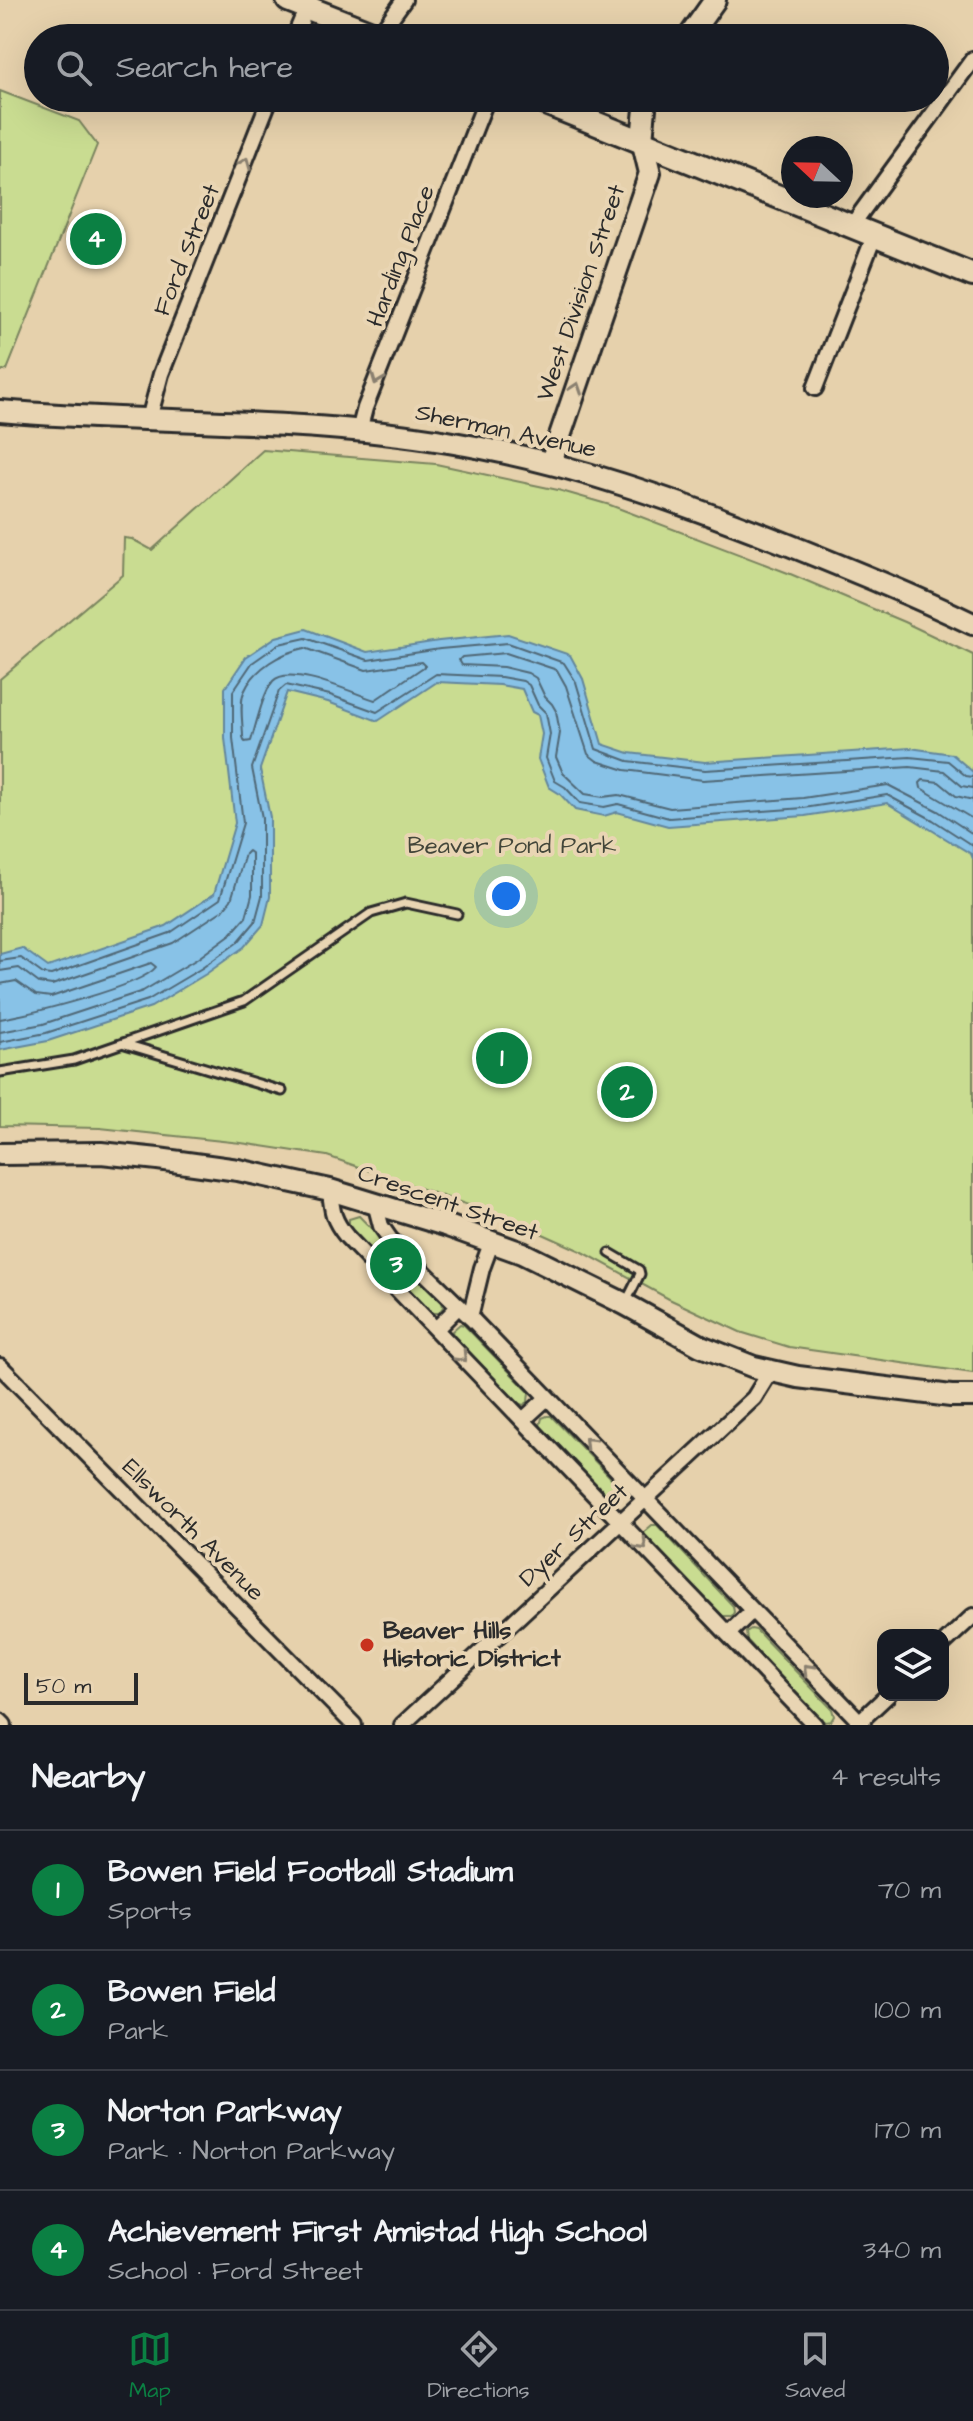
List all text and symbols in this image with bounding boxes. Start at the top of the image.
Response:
search box [24,24,949,112]
icon: search [52,46,96,90]
text: Search here [116,47,293,89]
north arrow [781,136,853,208]
one-way arrow [235,157,252,171]
street label: Ford Street [145,179,229,321]
street label: Harding Place [358,180,445,332]
street label: West Division Street [528,180,634,406]
pin: 4 [70,209,122,269]
one-way arrow [370,371,387,385]
one-way arrow [566,382,582,396]
street label: Sherman Avenue [412,395,600,467]
park label: Beaver Pond Park [408,829,617,863]
your location [486,876,526,916]
pin: 1 [476,1028,528,1088]
pin: 2 [601,1062,653,1122]
street label: Crescent Street [353,1156,543,1250]
pin: 3 [370,1234,422,1294]
one-way arrow [453,1348,468,1362]
one-way arrow [583,1437,598,1451]
street label: Ellsworth Avenue [114,1451,272,1609]
street label: Dyer Street [512,1475,637,1595]
one-way arrow [633,1536,647,1550]
place label: Beaver Hills Historic District [383,1614,561,1676]
map controls [877,1629,949,1701]
button: layers [877,1629,949,1701]
marker: Beaver Hills Historic District [358,1636,376,1654]
one-way arrow [803,1664,818,1678]
scale bar [24,1669,138,1705]
text: 50 m [36,1671,91,1702]
text: Nearby [32,1753,146,1801]
text: 4 results [831,1759,941,1795]
text: Bowen Field Football Stadium [108,1851,513,1893]
text: 1 [56,1872,60,1908]
text: 70 m [878,1872,941,1908]
text: Sports [108,1893,192,1929]
text: Bowen Field [108,1971,275,2013]
text: 2 [51,1992,65,2028]
text: 100 m [874,1992,941,2028]
text: Park [108,2013,168,2049]
text: Norton Parkway [108,2091,342,2133]
text: 3 [51,2112,65,2148]
text: 170 m [875,2112,941,2148]
text: Park · Norton Parkway [108,2133,395,2169]
text: Achievement First Amistad High School [108,2211,647,2253]
text: 4 [49,2232,67,2268]
text: 340 m [863,2232,941,2268]
text: School · Ford Street [108,2253,363,2289]
tab: Map [128,2327,172,2406]
tab: Directions [427,2327,530,2406]
tab: Saved [785,2327,845,2406]

